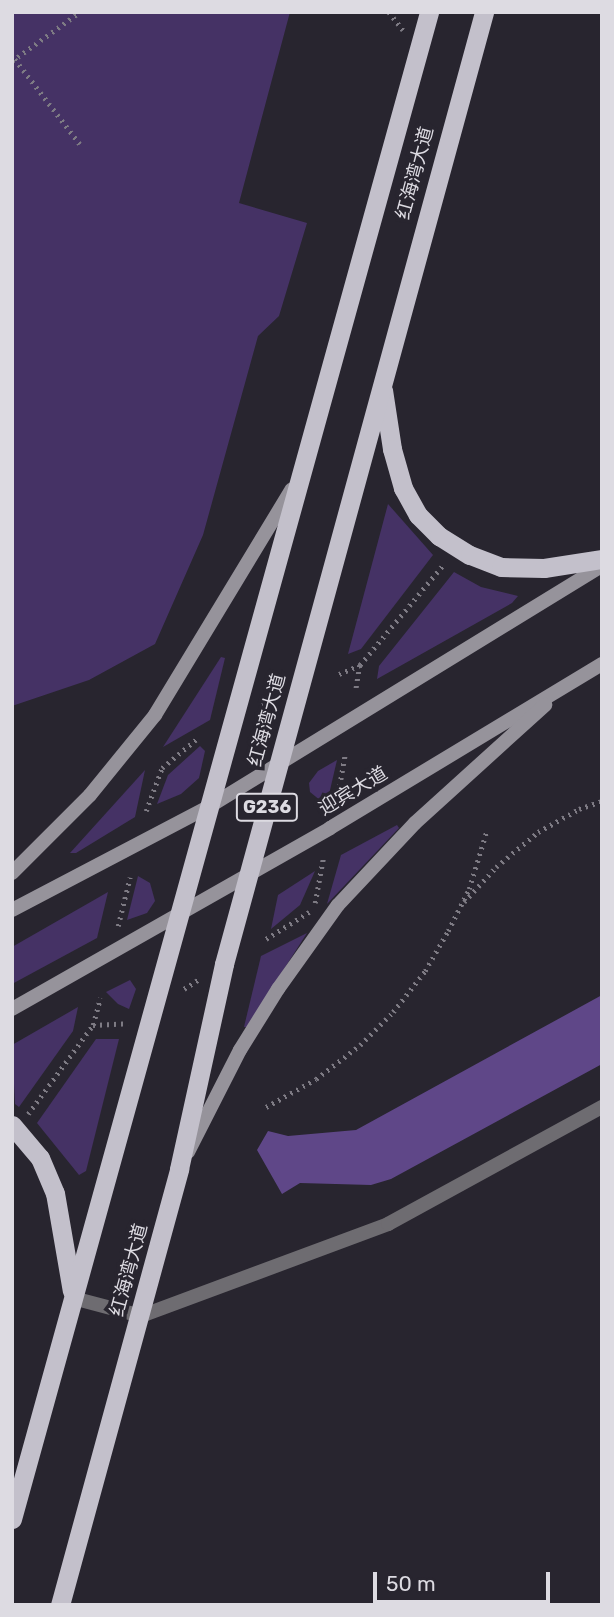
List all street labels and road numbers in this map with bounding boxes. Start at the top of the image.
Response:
street label: 红海湾大道 [392,124,438,222]
street label: 红海湾大道 [244,671,290,769]
street label: 迎宾大道 [315,762,391,820]
road number: G236 [236,792,298,822]
street label: 红海湾大道 [106,1221,152,1319]

